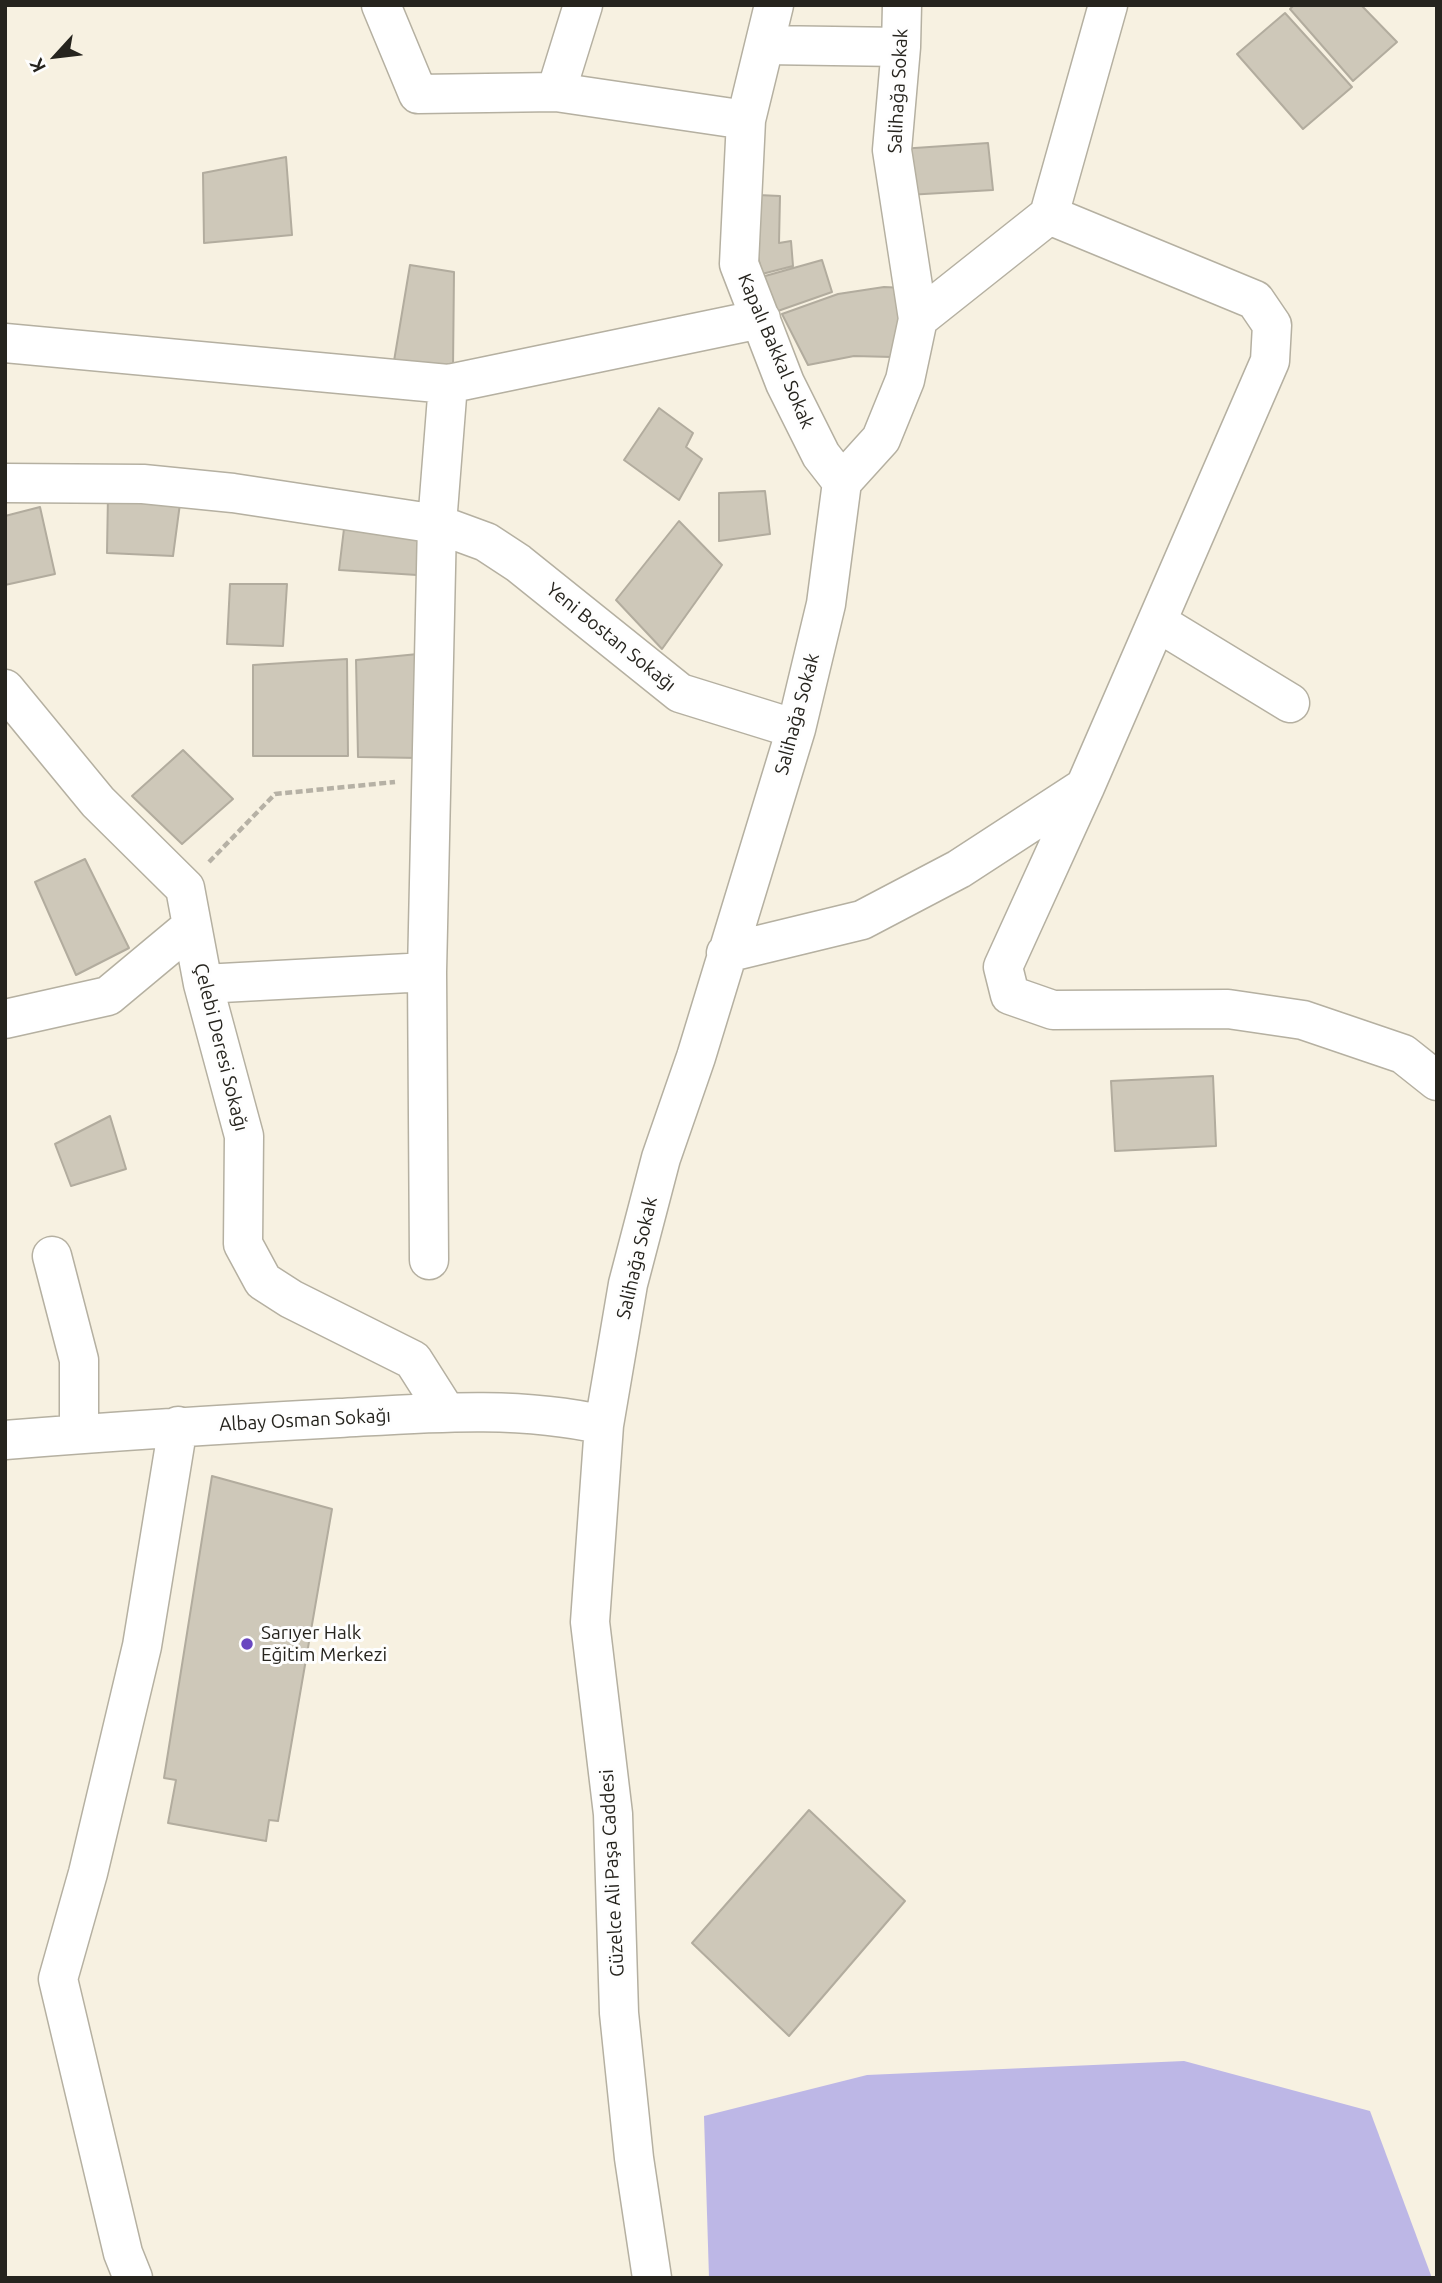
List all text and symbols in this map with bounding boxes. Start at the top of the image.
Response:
north arrow [21,21,91,91]
street label: Salihağa Sokak [883,28,913,154]
text: K [25,55,50,76]
street label: Kapalı Bakkal Sokak [733,270,819,432]
street label: Yeni Bostan Sokağı [542,578,680,696]
street label: Salihağa Sokak [770,651,824,777]
street label: Çelebi Deresi Sokağı [189,961,253,1133]
street label: Salihağa Sokak [612,1195,662,1321]
street label: Albay Osman Sokağı [219,1404,391,1436]
place label: Sarıyer Halk Eğitim Merkezi [261,1622,387,1666]
marker: Sarıyer Halk Eğitim Merkezi [239,1636,255,1652]
street label: Güzelce Ali Paşa Caddesi [595,1769,629,1977]

